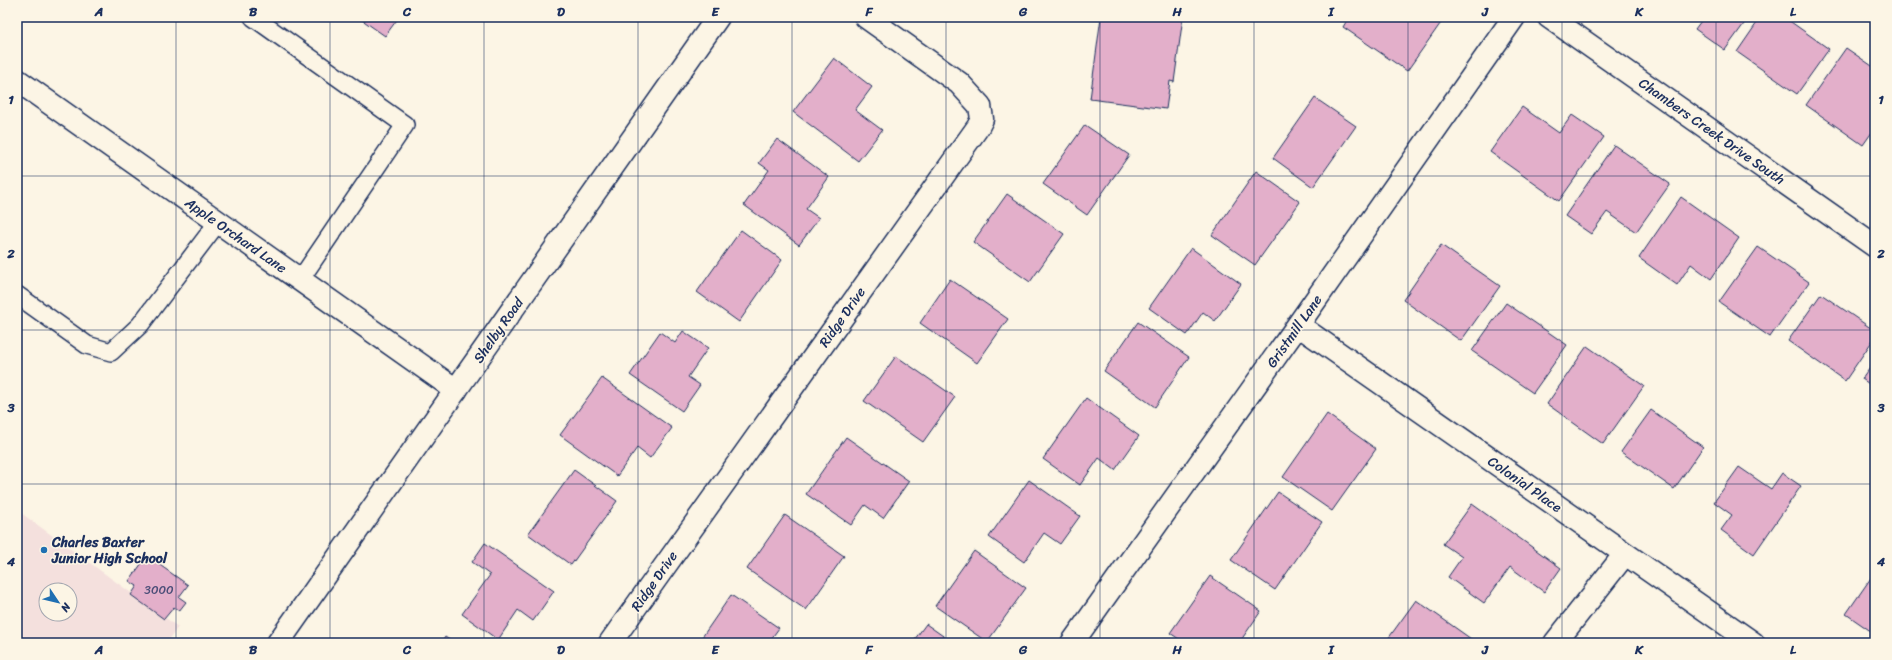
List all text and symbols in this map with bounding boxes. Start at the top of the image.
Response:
text: A [94,0,103,23]
text: B [249,0,258,23]
text: C [402,0,412,23]
text: D [557,0,565,23]
text: E [711,0,720,23]
text: F [864,0,873,23]
text: G [1018,0,1028,23]
text: H [1171,0,1182,23]
text: I [1327,0,1335,23]
text: J [1481,0,1489,23]
text: K [1634,0,1644,23]
text: L [1790,0,1797,23]
street label: Chambers Creek Drive South [1633,71,1790,192]
text: 1 [8,88,14,111]
text: 1 [1878,88,1884,111]
street label: Apple Orchard Lane [179,190,292,280]
text: 2 [6,242,15,265]
text: 2 [1876,242,1885,265]
street label: Ridge Drive [812,282,873,353]
street label: Gristmill Lane [1260,289,1329,373]
street label: Shelby Road [466,291,531,368]
text: 3 [6,396,15,419]
text: 3 [1876,396,1885,419]
street label: Colonial Place [1482,449,1567,520]
place label: Charles Baxter Junior High School [51,530,168,571]
marker: Charles Baxter Junior High School [39,545,49,555]
street label: Ridge Drive [624,546,685,617]
text: 4 [6,550,16,573]
text: 4 [1876,550,1886,573]
house number: 3000 [144,579,174,601]
north arrow [38,582,78,622]
text: N [56,598,76,616]
text: A [94,638,103,660]
text: B [249,638,258,660]
text: C [402,638,412,660]
text: D [557,638,565,660]
text: E [711,638,720,660]
text: F [864,638,873,660]
text: G [1018,638,1028,660]
text: H [1171,638,1182,660]
text: I [1327,638,1335,660]
text: J [1481,638,1489,660]
text: K [1634,638,1644,660]
text: L [1790,638,1797,660]

